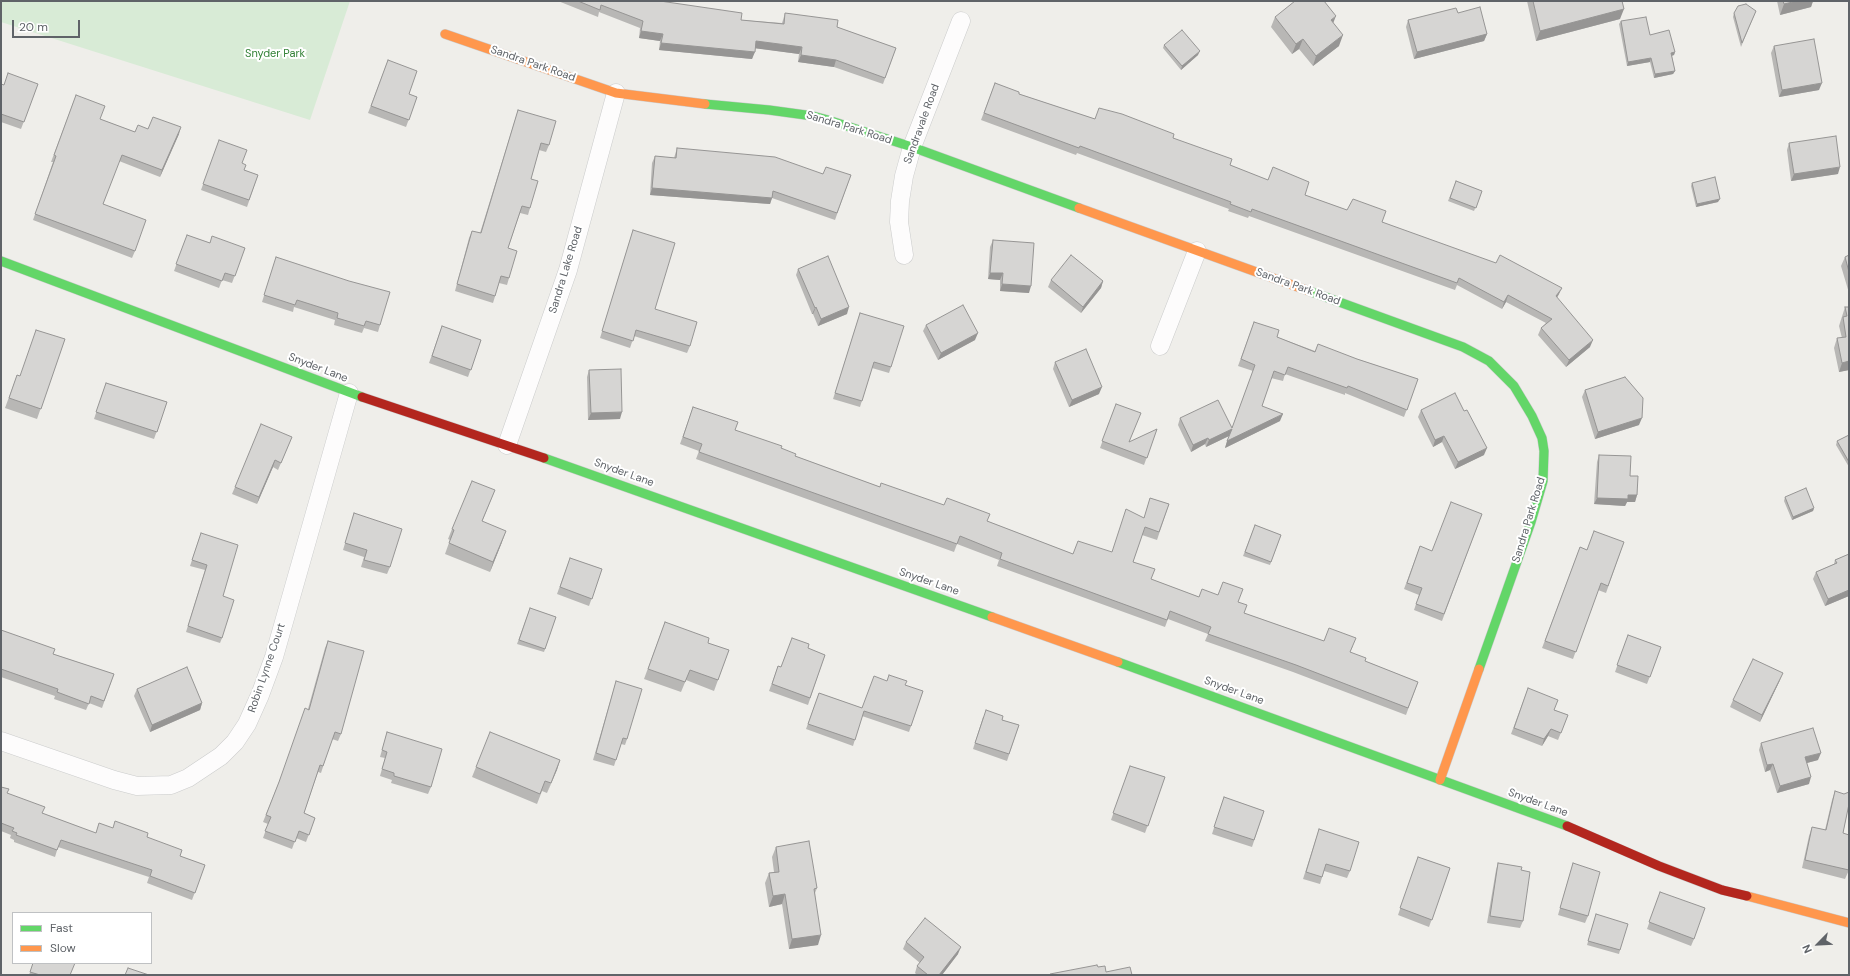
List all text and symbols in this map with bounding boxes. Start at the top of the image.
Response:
scale bar [14,12,82,38]
text: 20 m [19,19,48,35]
street label: Sandra Park Road [489,43,577,85]
park label: Snyder Park [245,47,305,61]
street label: Sandravale Road [901,82,943,166]
street label: Sandra Park Road [805,109,893,147]
street label: Sandra Lake Road [546,225,586,315]
street label: Sandra Park Road [1254,266,1342,308]
street label: Snyder Lane [286,351,350,385]
street label: Snyder Lane [592,456,656,490]
street label: Sandra Park Road [1510,476,1548,564]
street label: Snyder Lane [897,566,961,598]
street label: Robin Lynne Court [246,622,288,714]
street label: Snyder Lane [1202,674,1266,708]
street label: Snyder Lane [1506,786,1570,820]
legend [12,912,152,964]
text: Fast [50,920,73,936]
north arrow [1798,924,1838,964]
text: Slow [50,940,76,956]
text: N [1799,942,1815,955]

